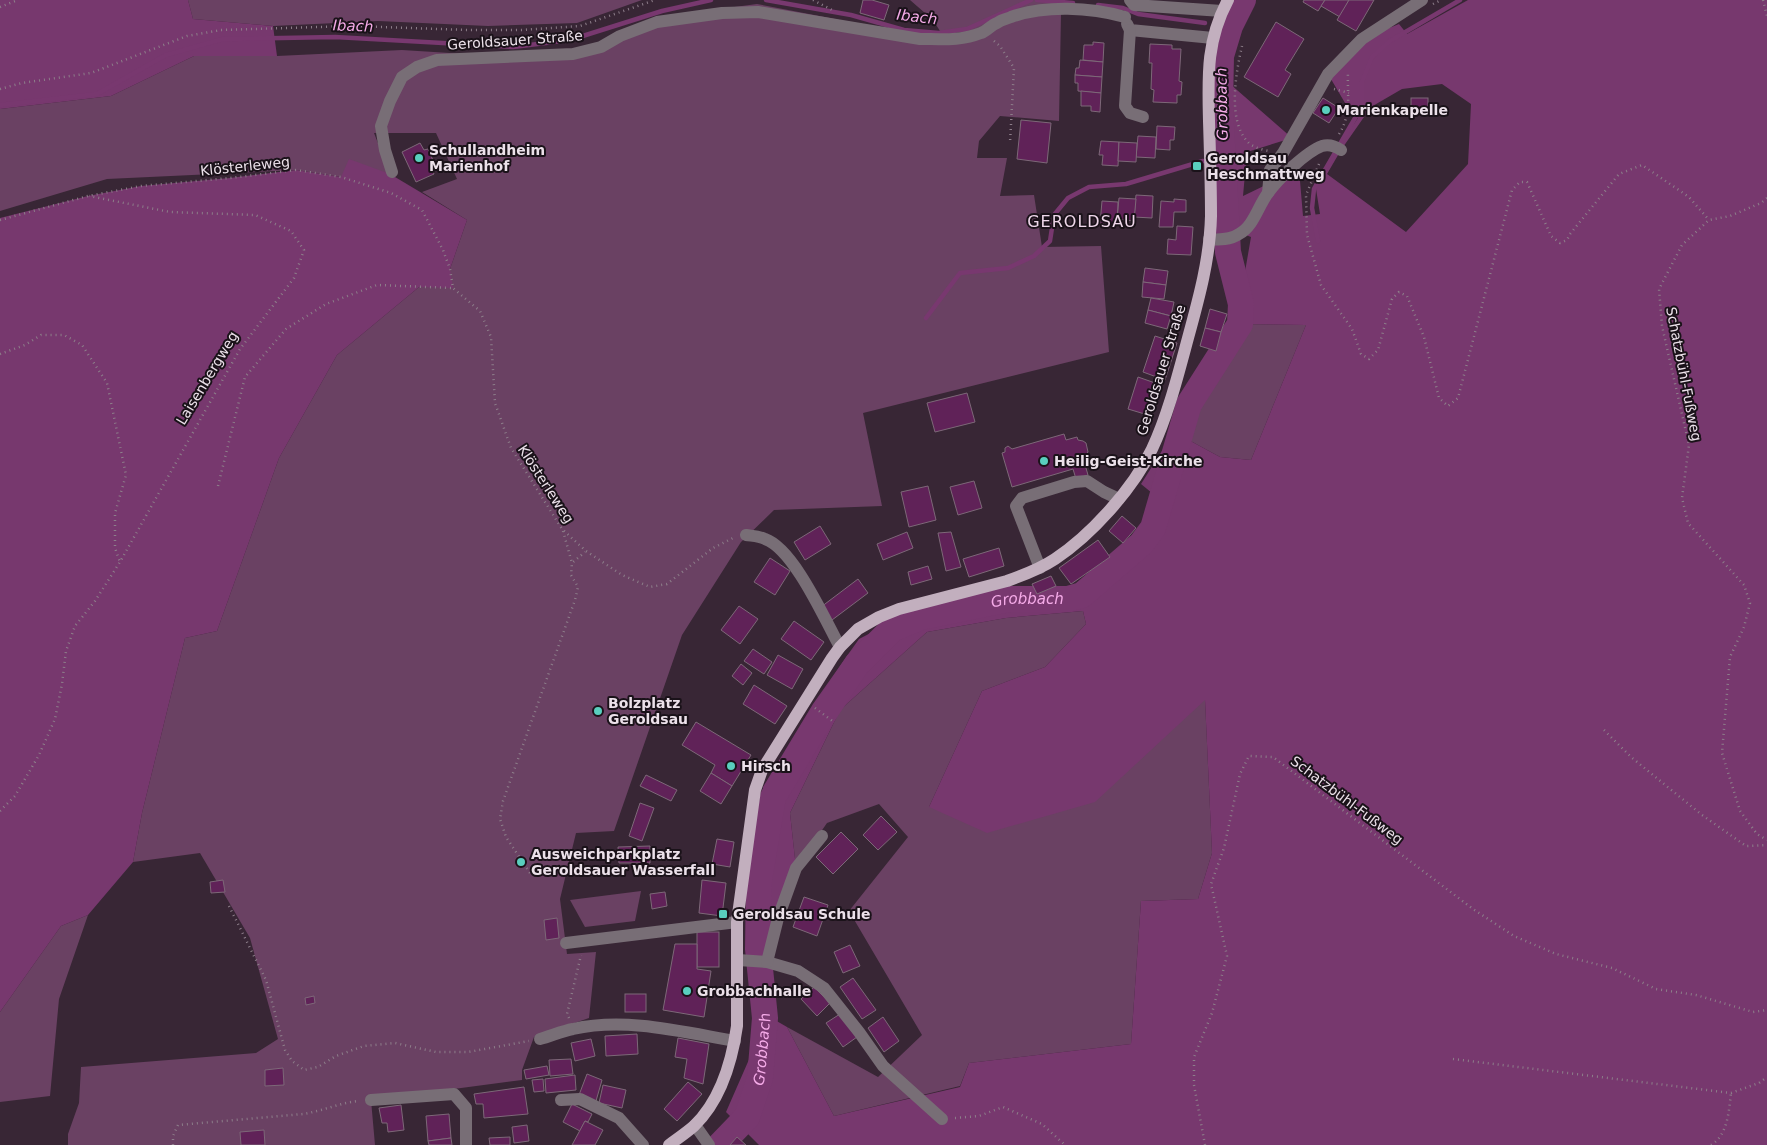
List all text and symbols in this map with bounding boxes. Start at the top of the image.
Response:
water label: Ibach [896,6,938,28]
water label: Ibach [332,16,374,36]
street label: Geroldsauer Straße [447,27,583,53]
water label: Grobbach [1212,67,1232,141]
place label: Marienkapelle [1336,102,1448,118]
marker: Marienkapelle [1320,104,1332,116]
place label: Schullandheim Marienhof [429,142,545,174]
place label: Geroldsau Heschmattweg [1207,150,1325,182]
marker: Schullandheim Marienhof [413,152,425,164]
street label: Klösterleweg [199,153,291,179]
marker: Geroldsau Heschmattweg [1191,160,1203,172]
district label: GEROLDSAU [1027,212,1137,231]
street label: Geroldsauer Straße [1133,303,1189,437]
street label: Schatzbühl-Fußweg [1663,306,1705,442]
street label: Laisenbergweg [173,328,241,428]
street label: Klösterleweg [515,442,577,526]
place label: Heilig-Geist-Kirche [1054,453,1202,469]
marker: Heilig-Geist-Kirche [1038,455,1050,467]
water label: Grobbach [989,590,1064,611]
place label: Bolzplatz Geroldsau [608,695,688,727]
marker: Bolzplatz Geroldsau [592,705,604,717]
street label: Schatzbühl-Fußweg [1288,753,1406,847]
place label: Hirsch [741,758,791,774]
marker: Hirsch [725,760,737,772]
place label: Ausweichparkplatz Geroldsauer Wasserfall [531,846,715,878]
marker: Ausweichparkplatz Geroldsauer Wasserfall [515,856,527,868]
place label: Geroldsau Schule [733,906,871,922]
marker: Geroldsau Schule [717,908,729,920]
place label: Grobbachhalle [697,983,811,999]
marker: Grobbachhalle [681,985,693,997]
water label: Grobbach [749,1012,774,1088]

